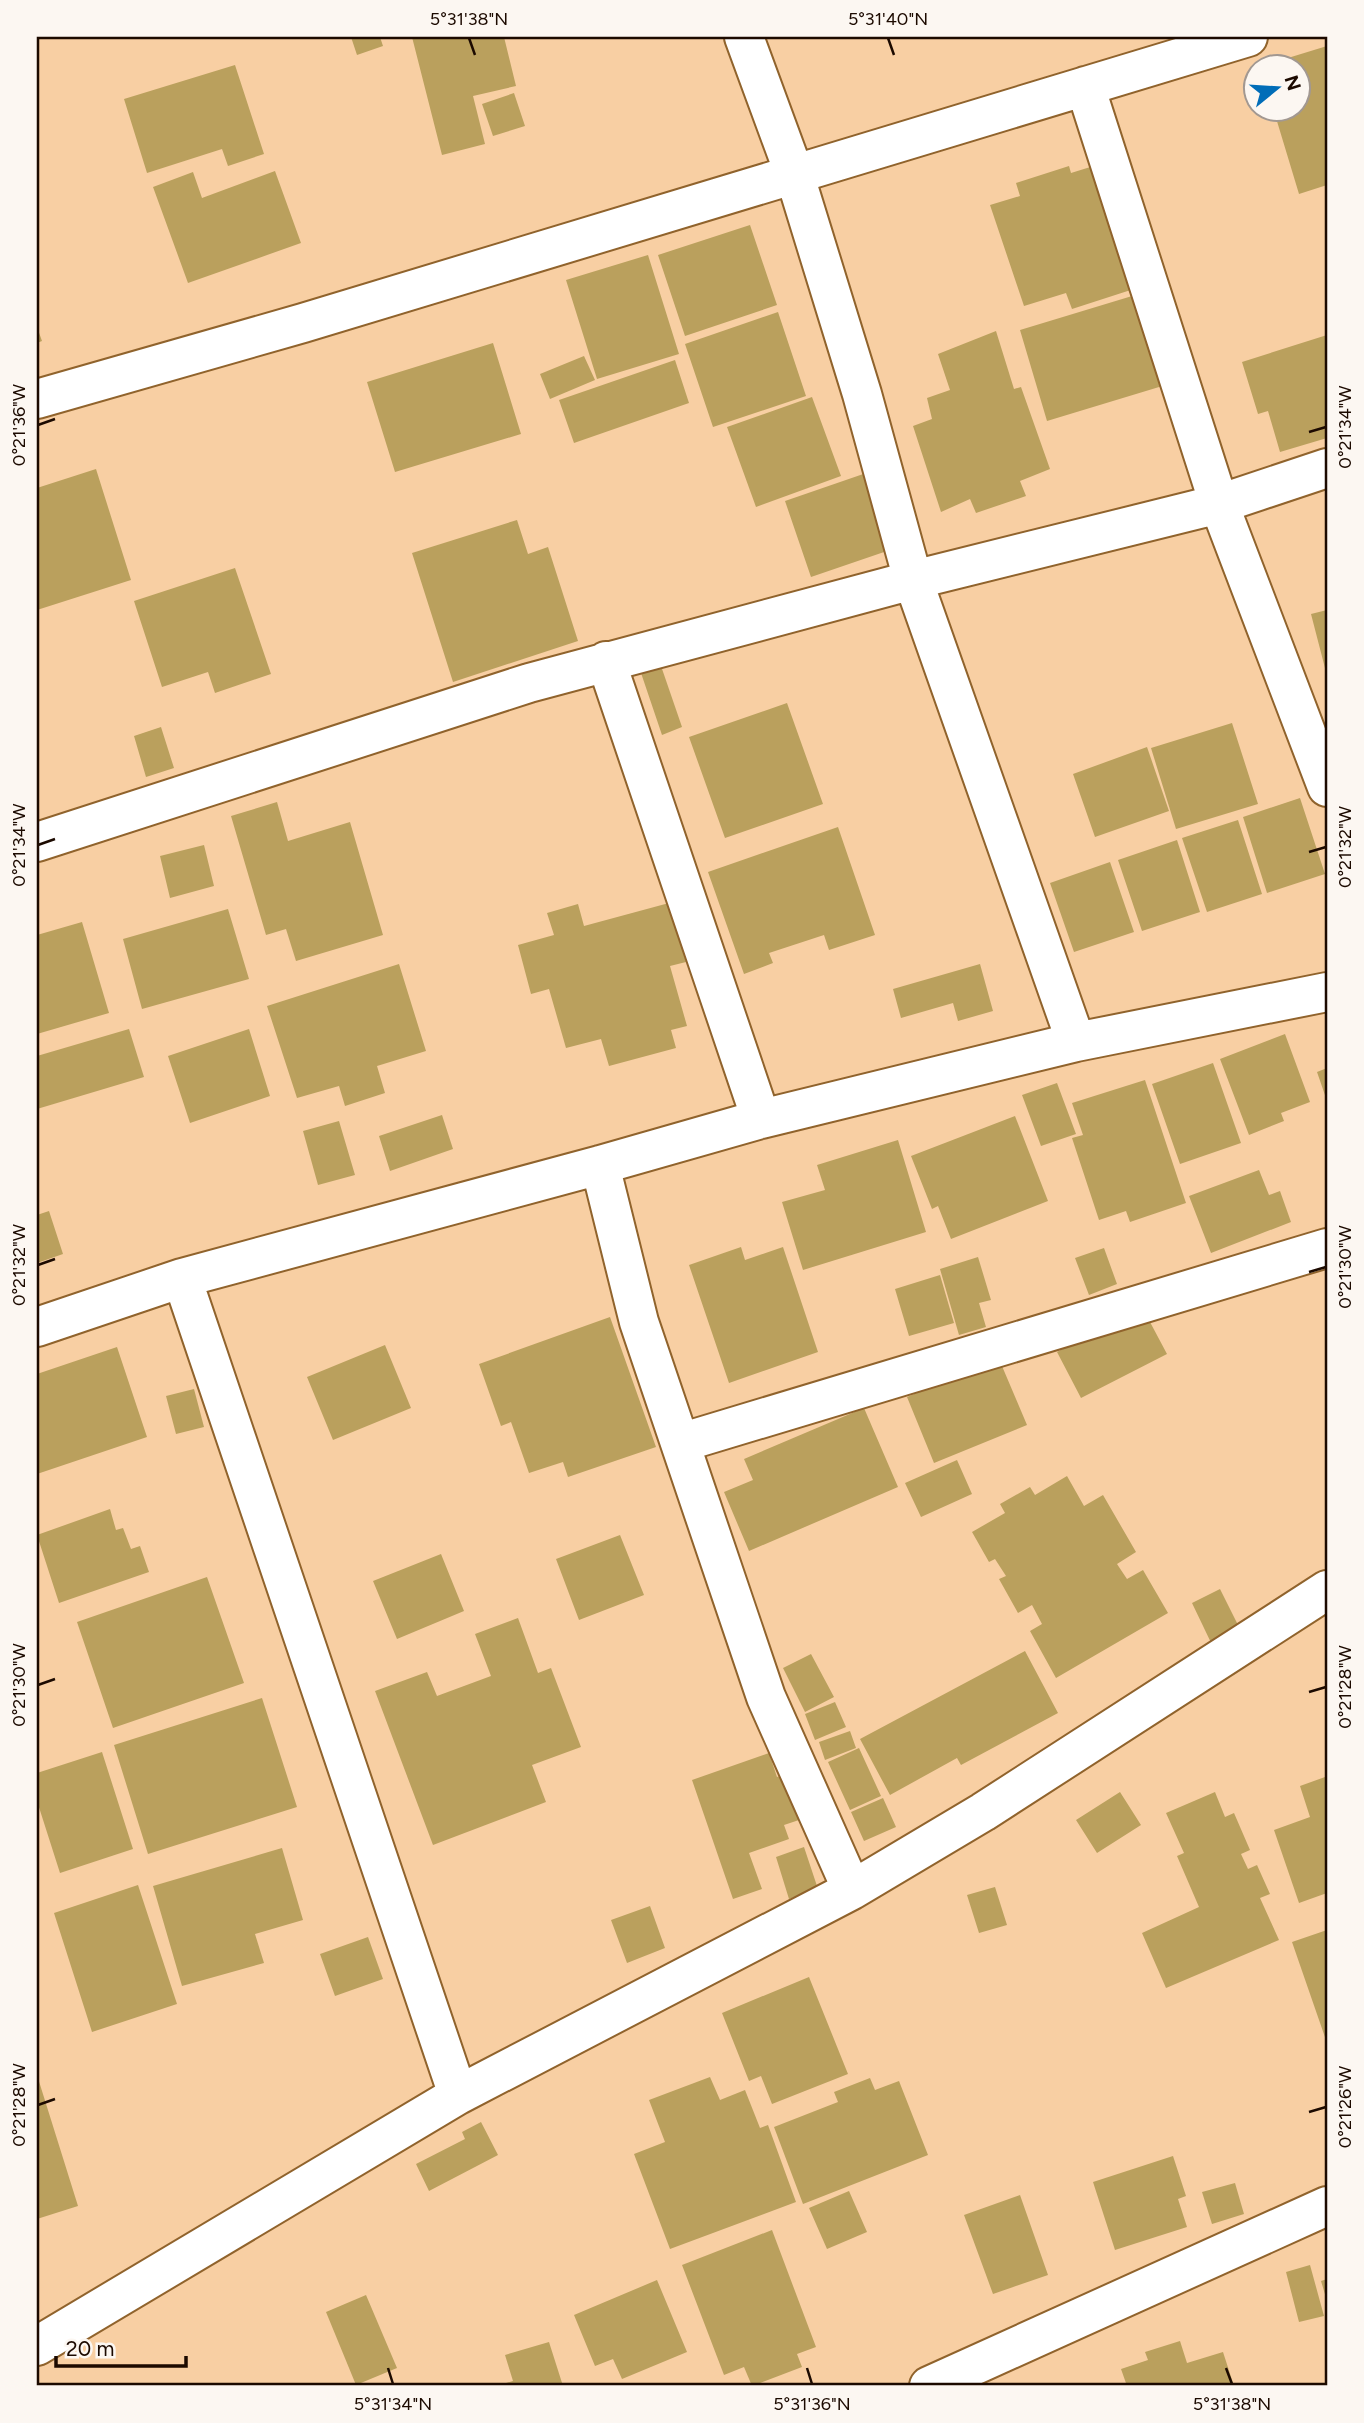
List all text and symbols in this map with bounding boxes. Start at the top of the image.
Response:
text: 5°31'38"N [430,8,508,30]
text: 5°31'40"N [848,8,928,30]
north arrow [1242,52,1312,122]
text: N [1279,72,1306,93]
text: 0°21'36"W [8,383,30,466]
text: 0°21'34"W [1334,385,1356,469]
text: 0°21'34"W [8,803,30,887]
text: 0°21'32"W [1334,805,1356,888]
text: 0°21'32"W [8,1223,30,1306]
text: 0°21'30"W [1334,1224,1356,1309]
text: 0°21'30"W [8,1642,30,1727]
text: 0°21'28"W [1334,1645,1356,1729]
text: 0°21'28"W [8,2063,30,2147]
text: 0°21'26"W [1334,2065,1356,2148]
scale bar [56,2325,186,2369]
text: 20 m [66,2336,114,2361]
text: 5°31'34"N [354,2393,432,2415]
text: 5°31'36"N [773,2393,851,2415]
text: 5°31'38"N [1193,2393,1271,2415]

